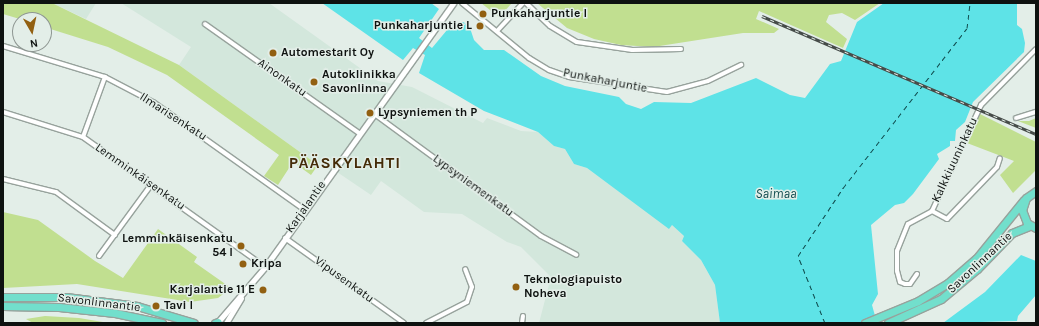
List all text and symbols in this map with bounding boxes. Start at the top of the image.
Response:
place label: Punkaharjuntie I [491,7,587,21]
marker: Punkaharjuntie I [478,9,488,19]
north arrow [12,12,52,52]
place label: Punkaharjuntie L [374,19,472,33]
marker: Punkaharjuntie L [475,21,485,31]
text: N [29,36,39,50]
place label: Automestarit Oy [281,46,374,60]
marker: Automestarit Oy [268,48,278,58]
street label: Ainonkatu [255,56,309,100]
street label: Punkaharjuntie [562,66,648,96]
place label: Autoklinikka Savonlinna [322,68,396,96]
marker: Autoklinikka Savonlinna [309,77,319,87]
street label: Ilmarisenkatu [137,90,209,144]
place label: Lypsyniemen th P [378,106,477,120]
marker: Lypsyniemen th P [365,108,375,118]
street label: Kalkkiuuninkatu [929,115,981,205]
street label: Lemminkäisenkatu [92,140,188,214]
street label: Lypsyniemenkatu [430,152,516,220]
district label: PÄÄSKYLAHTI [289,153,401,173]
street label: Karjalantie [283,178,329,236]
water label: Saimaa [755,186,797,202]
street label: Savonlinnantie [945,229,1015,297]
place label: Lemminkäisenkatu 54 I [122,232,233,260]
marker: Lemminkäisenkatu 54 I [236,241,246,251]
street label: Vipusenkatu [312,254,376,306]
place label: Kripa [251,257,282,271]
marker: Kripa [238,259,248,269]
place label: Teknologiapuisto Noheva [524,273,622,301]
marker: Teknologiapuisto Noheva [511,282,521,292]
place label: Karjalantie 11 E [170,283,255,297]
marker: Karjalantie 11 E [258,285,268,295]
street label: Savonlinnantie [57,291,141,315]
place label: Tavi I [164,299,193,313]
marker: Tavi I [151,301,161,311]

